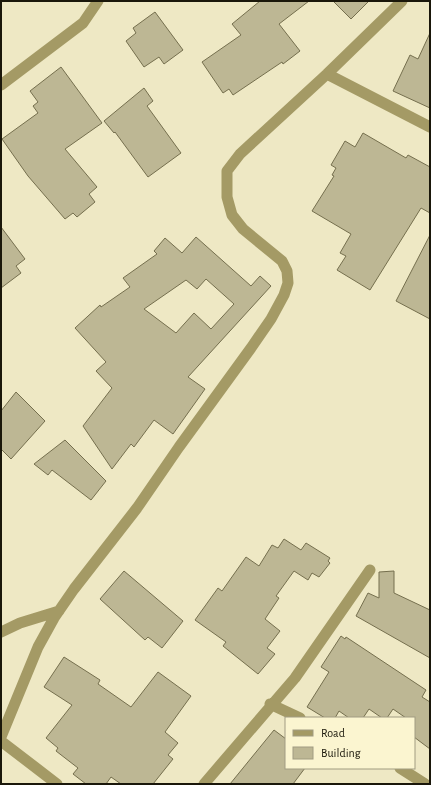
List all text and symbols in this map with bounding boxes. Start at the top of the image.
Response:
legend [285,717,415,769]
text: Road [321,727,345,739]
text: Building [321,747,361,759]

